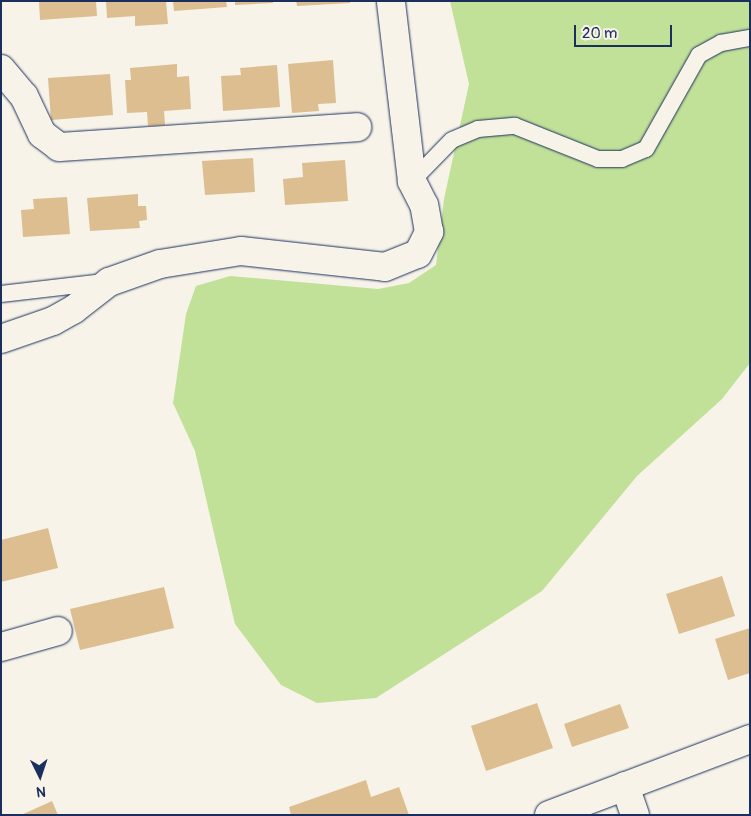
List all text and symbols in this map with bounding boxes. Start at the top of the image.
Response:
scale bar [576,15,674,47]
text: 20 m [582,24,617,43]
north arrow [15,751,65,801]
text: N [36,783,46,800]

